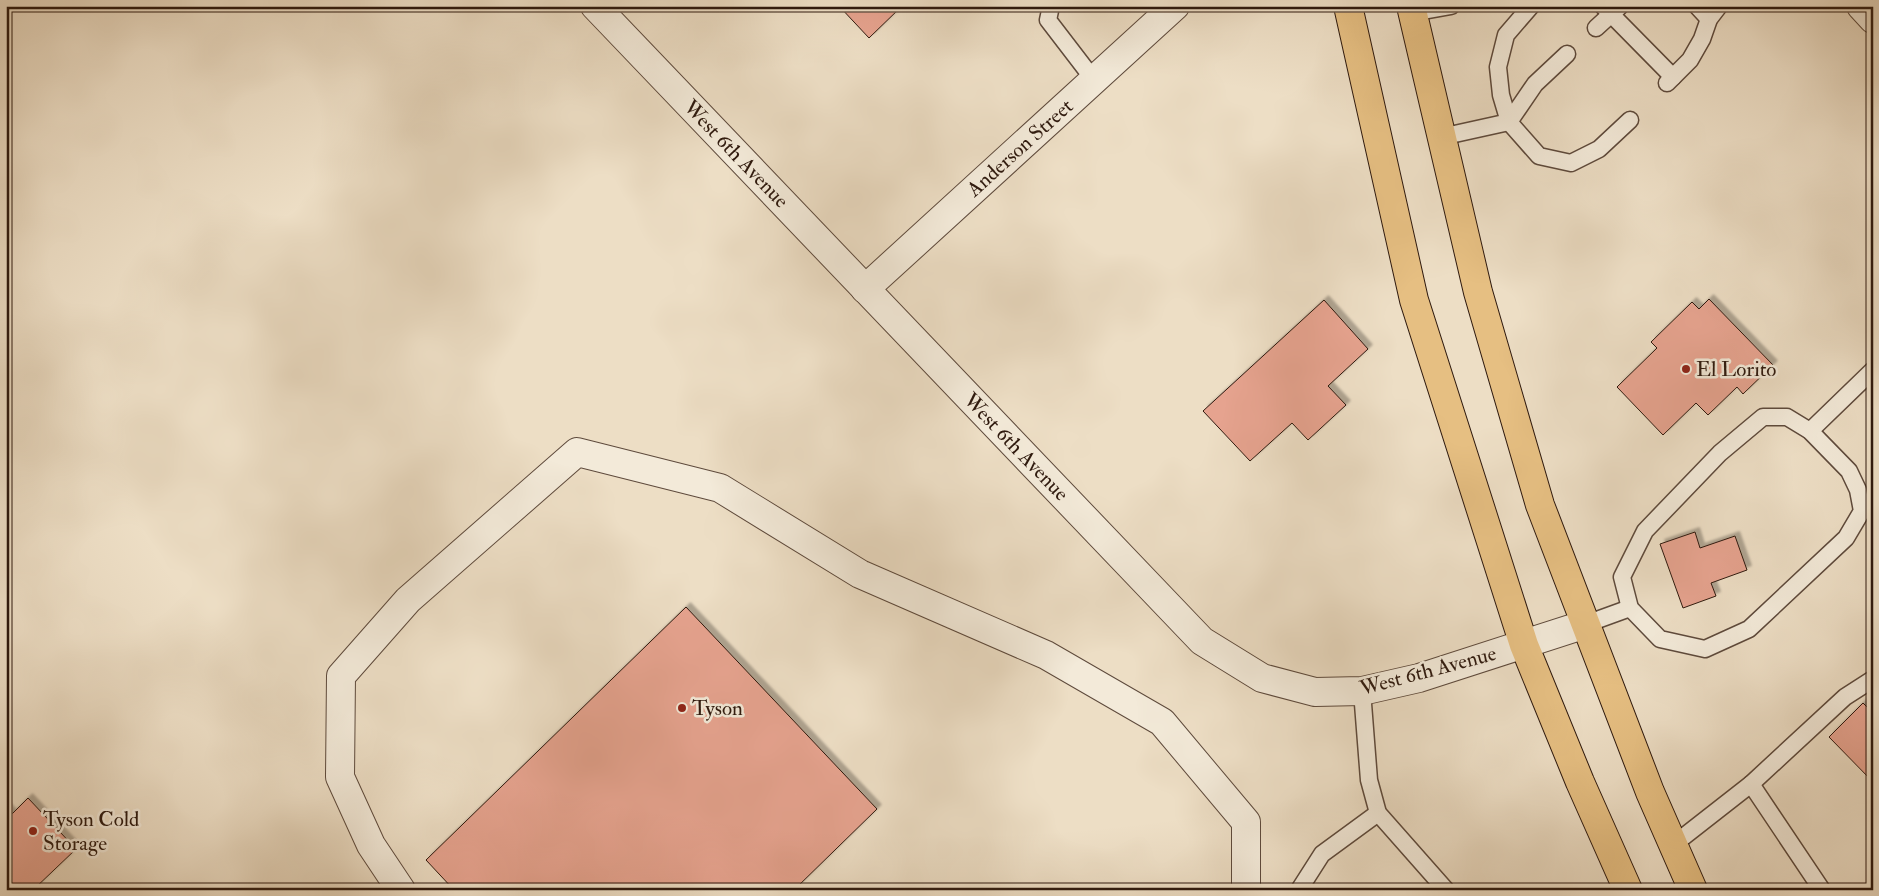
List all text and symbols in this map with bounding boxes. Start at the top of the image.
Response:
street label: West 6th Avenue [677,93,795,214]
street label: Anderson Street [960,93,1079,204]
place label: El Lorito [1696,356,1776,383]
marker: El Lorito [1680,363,1692,375]
street label: West 6th Avenue [957,386,1075,507]
street label: West 6th Avenue [1356,640,1499,702]
place label: Tyson [692,695,743,722]
marker: Tyson [676,702,688,714]
place label: Tyson Cold Storage [43,806,140,857]
marker: Tyson Cold Storage [27,825,39,837]

